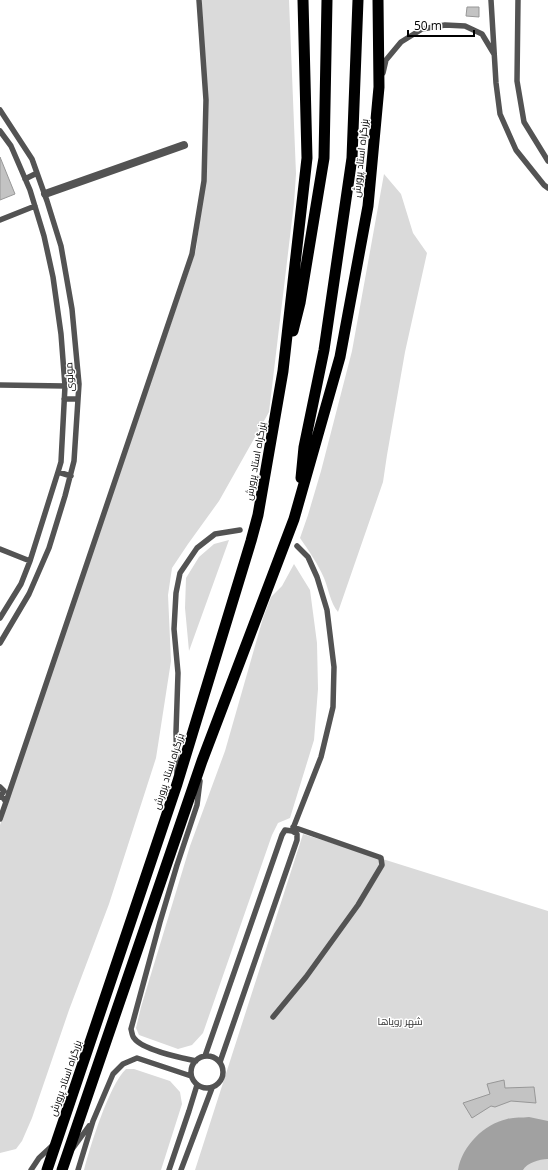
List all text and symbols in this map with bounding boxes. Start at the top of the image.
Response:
scale bar [408,12,474,38]
text: 50 m [414,17,442,34]
street label: بزرگراه استاد پرورش [349,118,371,198]
street label: مولوی [61,362,77,392]
street label: بزرگراه استاد پرورش [241,421,269,501]
street label: بزرگراه استاد پرورش [149,731,187,811]
park label: شهر رویاها [377,1014,423,1028]
street label: بزرگراه استاد پرورش [45,1038,85,1118]

